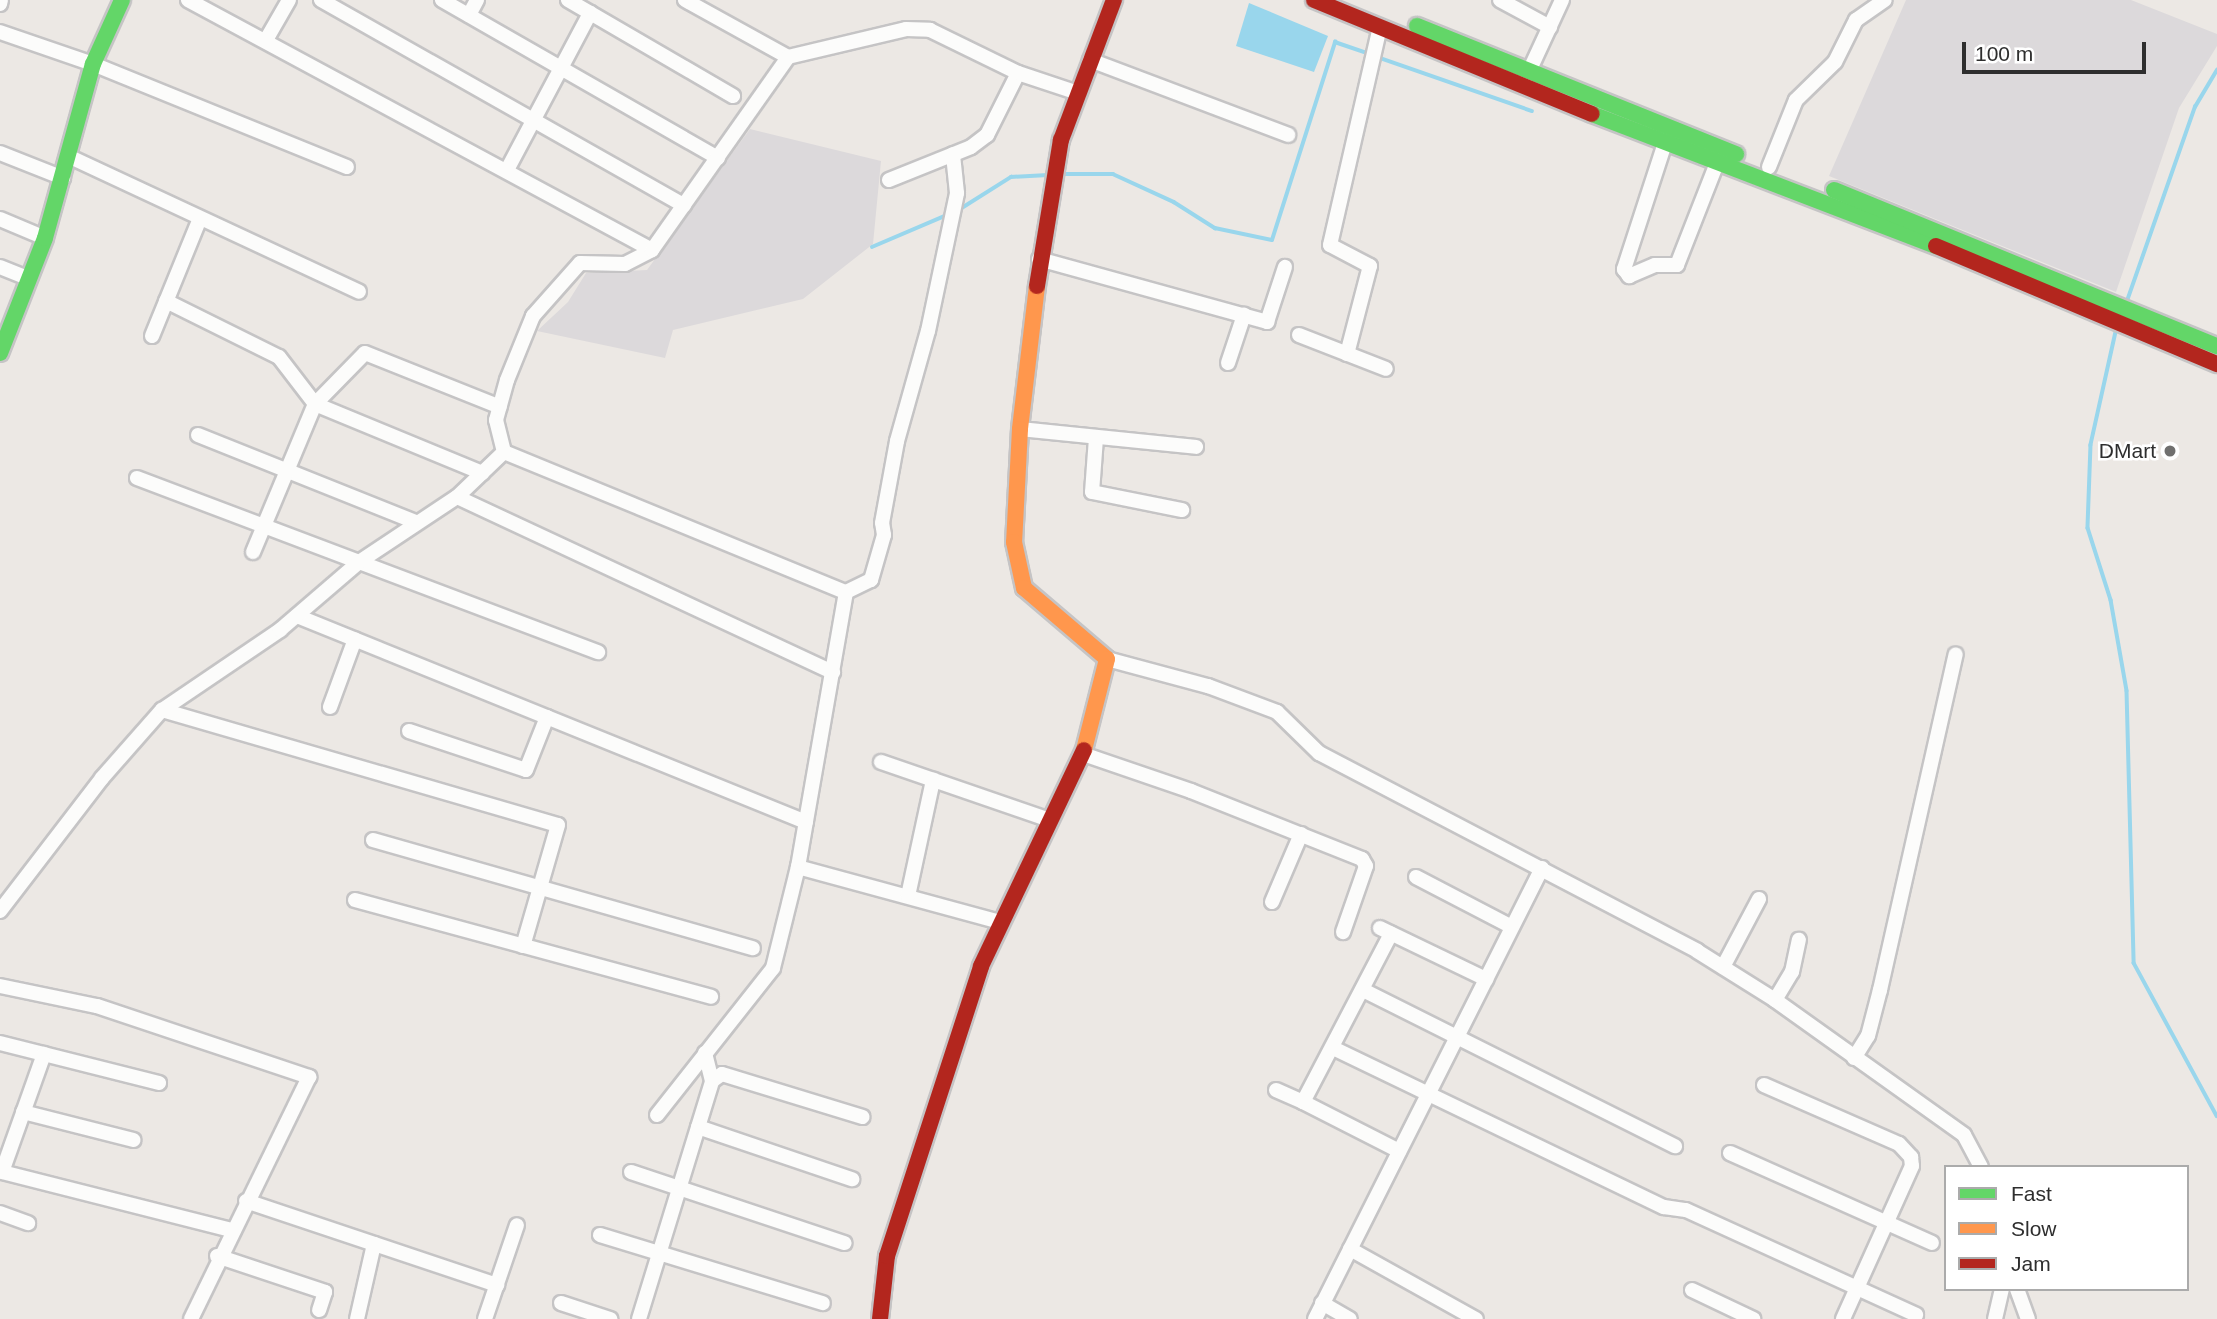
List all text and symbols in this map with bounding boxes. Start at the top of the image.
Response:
scale bar [1965,28,2149,72]
text: 100 m [1975,42,2033,65]
place label: DMart [2099,438,2156,464]
marker: DMart [2162,443,2178,459]
legend [1944,1165,2189,1291]
text: Fast [2011,1182,2052,1205]
text: Slow [2011,1217,2057,1240]
text: Jam [2011,1252,2051,1275]

